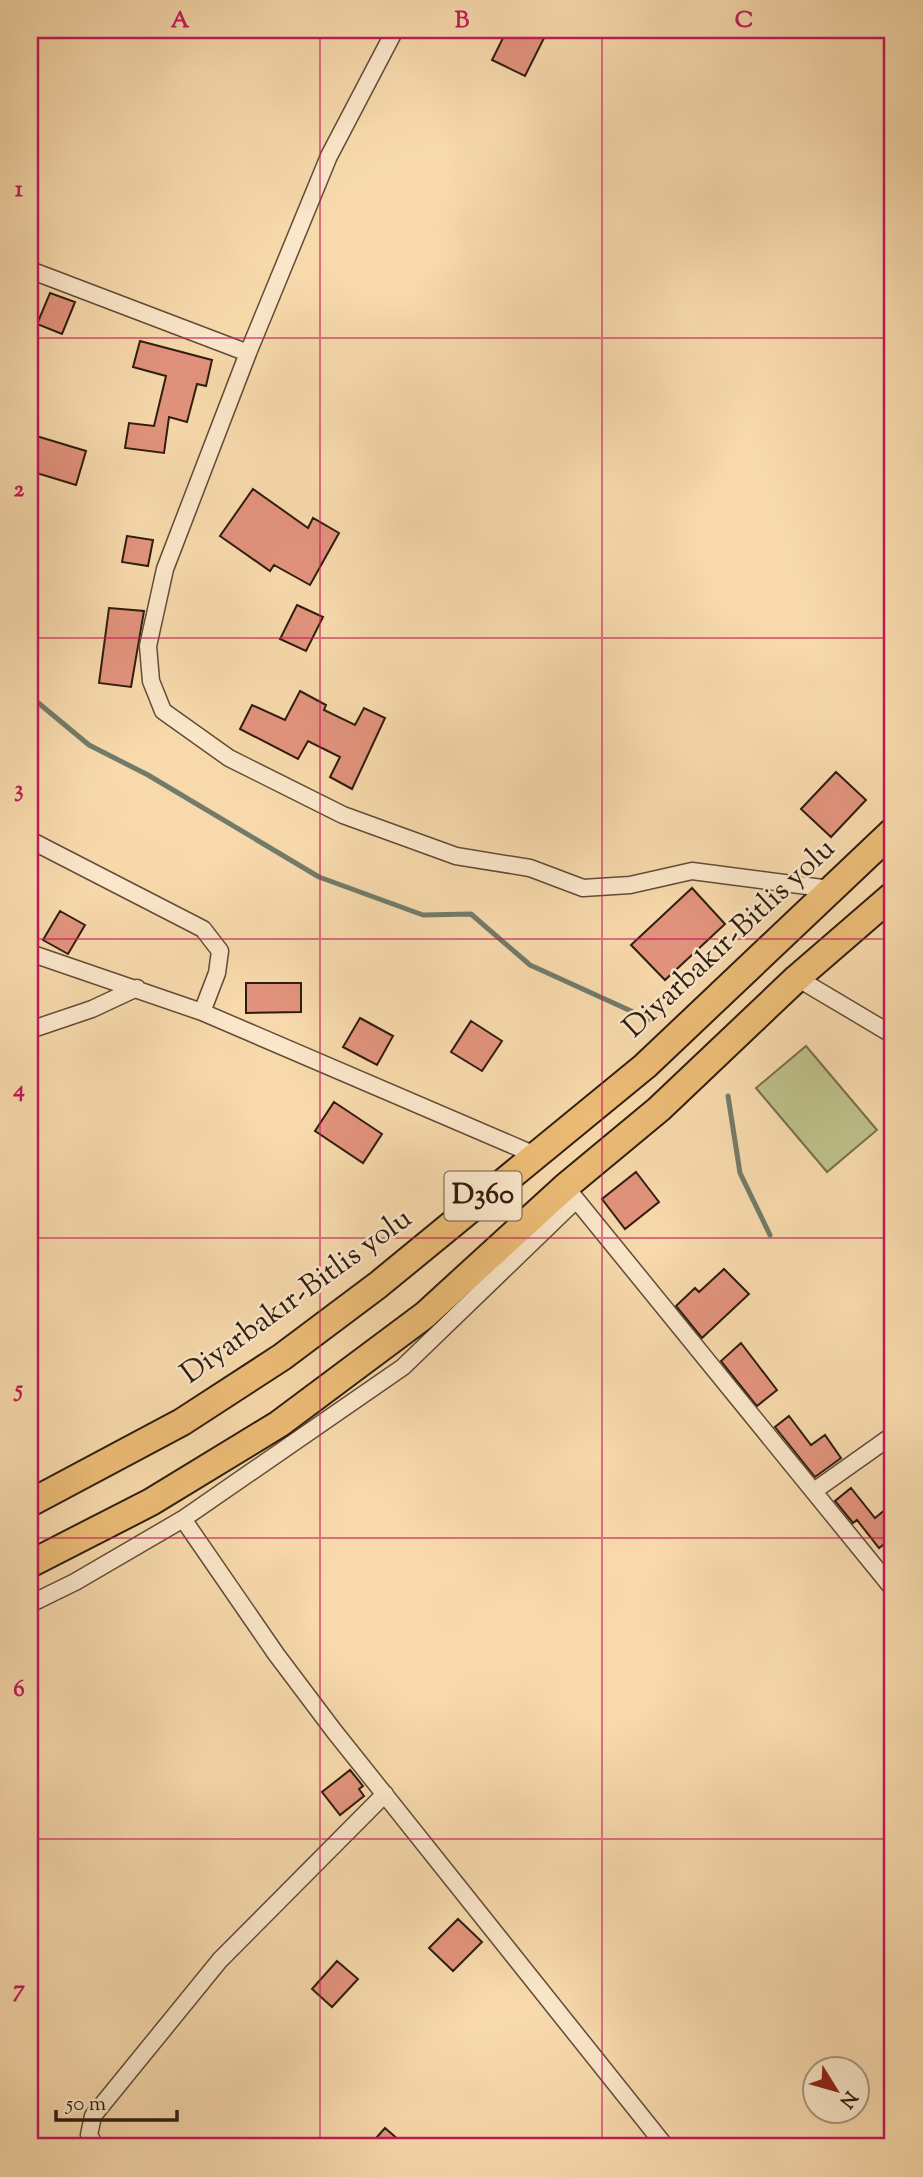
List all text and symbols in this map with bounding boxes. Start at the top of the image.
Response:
text: A [171,5,190,38]
text: B [455,5,470,38]
text: C [735,5,753,38]
text: 1 [15,174,23,207]
text: 2 [14,474,25,507]
text: 3 [14,774,24,807]
street label: Diyarbakır-Bitlis yolu [614,829,846,1049]
text: 4 [12,1074,25,1107]
road number: D360 [444,1172,522,1220]
street label: Diyarbakır-Bitlis yolu [173,1198,421,1396]
text: 5 [13,1374,23,1407]
text: 6 [13,1674,25,1707]
text: 7 [13,1974,25,2007]
north arrow [800,2054,870,2124]
scale bar [56,2079,177,2123]
text: N [832,2085,863,2113]
text: 50 m [65,2090,106,2120]

